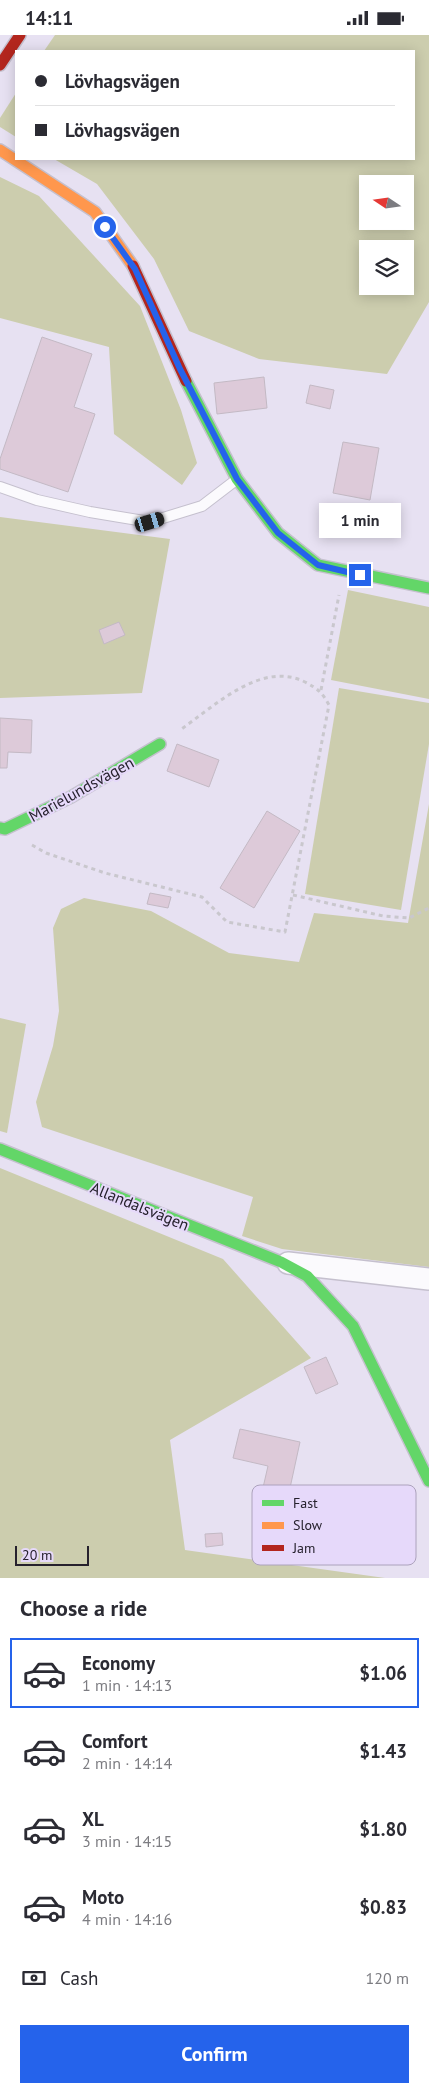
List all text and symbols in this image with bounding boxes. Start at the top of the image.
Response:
text: 14:11 [25,6,73,30]
text: Lövhagsvägen [65,69,180,93]
text: Lövhagsvägen [65,118,180,142]
north arrow [359,175,414,230]
map controls [359,175,414,295]
route start [94,216,116,238]
button: layers [359,240,414,295]
callout: 1 min [319,503,401,537]
car [133,510,166,534]
text: 1 min [340,510,380,530]
route end [349,564,371,586]
street label: Marielundsvägen [25,752,137,826]
street label: Allandalsvägen [88,1177,192,1235]
legend [252,1485,416,1565]
text: Fast [293,1494,318,1512]
text: Slow [293,1516,323,1534]
text: Jam [292,1539,315,1557]
scale bar [15,1543,89,1566]
text: 20 m [22,1546,52,1564]
text: Choose a ride [20,1594,147,1622]
icon: car [22,1651,67,1696]
text: Economy [82,1651,155,1675]
text: $1.06 [359,1661,407,1685]
text: 1 min · 14:13 [82,1675,172,1695]
icon: car [22,1729,67,1774]
text: Comfort [82,1729,148,1753]
text: $1.43 [359,1739,407,1763]
text: 2 min · 14:14 [82,1753,172,1773]
icon: car [22,1807,67,1852]
text: XL [82,1807,104,1831]
text: $1.80 [359,1817,407,1841]
text: 3 min · 14:15 [82,1831,172,1851]
icon: car [22,1885,67,1930]
text: Moto [82,1885,124,1909]
text: $0.83 [359,1895,407,1919]
text: 4 min · 14:16 [82,1909,172,1929]
icon: cash [20,1964,48,1992]
text: Cash [60,1966,98,1990]
text: 120 m [366,1968,409,1988]
button: Confirm [20,2025,409,2083]

